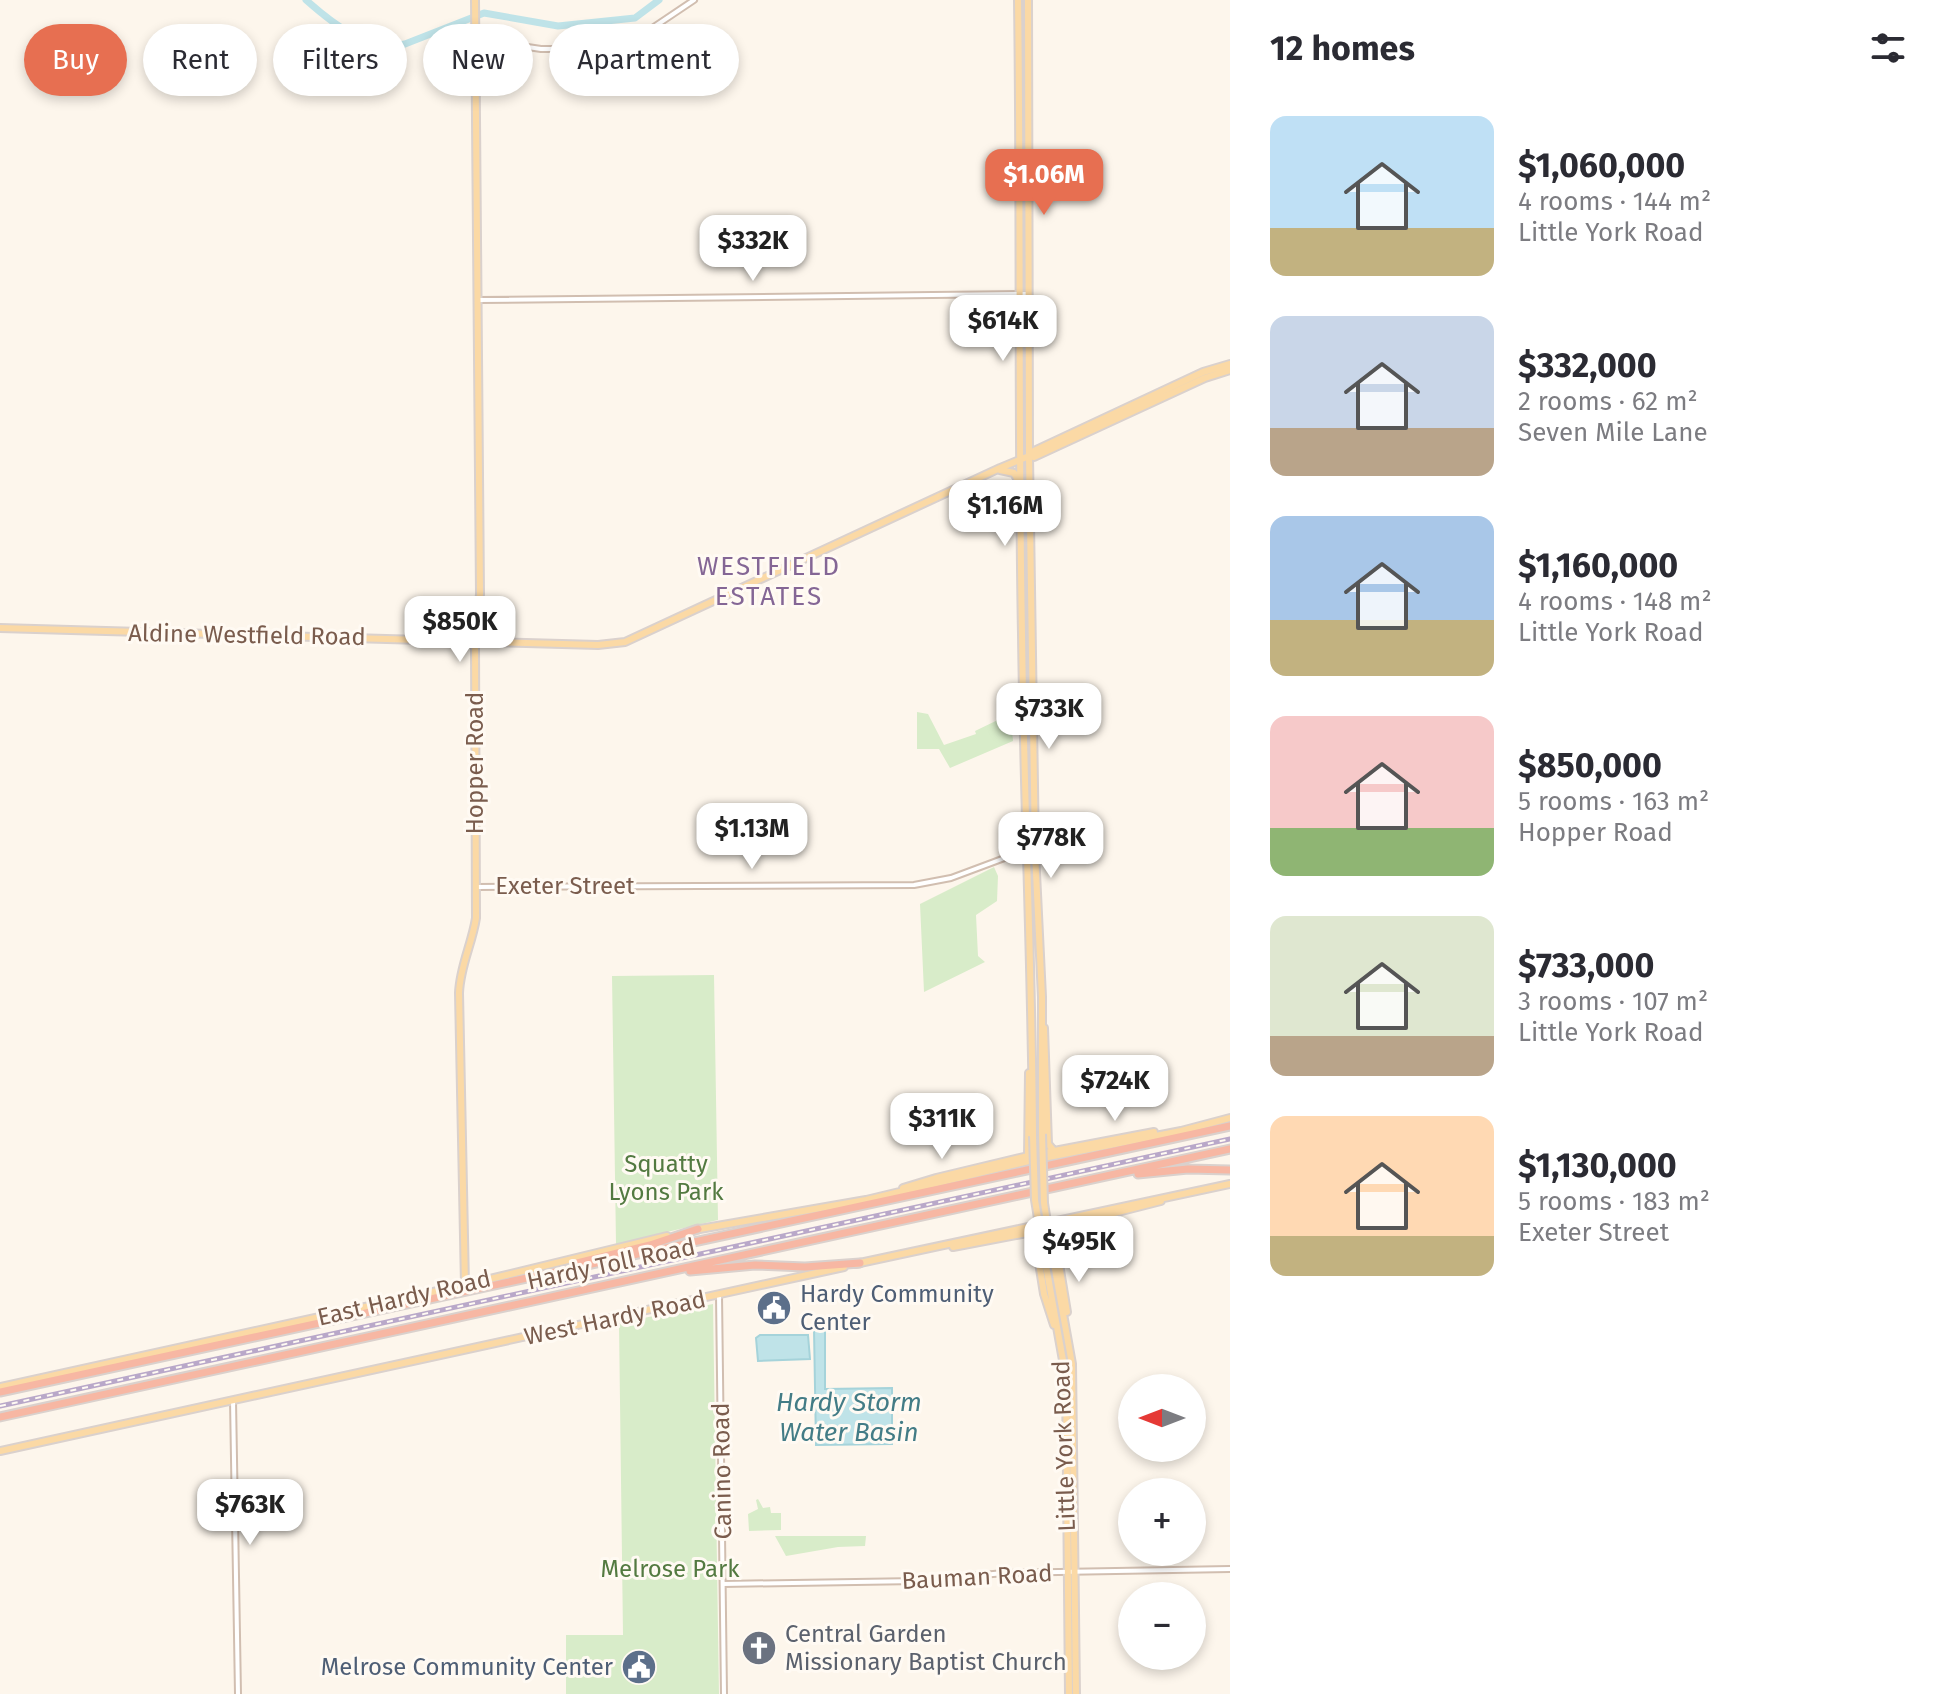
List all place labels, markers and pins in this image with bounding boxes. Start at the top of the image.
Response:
pin: $1.06M [979,149,1109,217]
pin: $332K [697,215,809,283]
pin: $614K [947,295,1059,363]
pin: $1.16M [940,480,1070,548]
pin: $850K [404,596,516,664]
pin: $733K [993,683,1105,751]
pin: $1.13M [687,803,817,871]
pin: $778K [995,812,1107,880]
pin: $724K [1059,1055,1171,1123]
pin: $311K [886,1093,998,1161]
pin: $495K [1023,1216,1135,1284]
place label: Hardy Community Center [800,1280,994,1336]
public building icon: Hardy Community Center [755,1289,793,1327]
pin: $763K [194,1479,306,1547]
place label: Central Garden Missionary Baptist Church [785,1620,1067,1676]
church icon: Central Garden Missionary Baptist Church [740,1629,778,1667]
public building icon: Melrose Community Center [620,1648,658,1686]
place label: Melrose Community Center [321,1653,614,1681]

